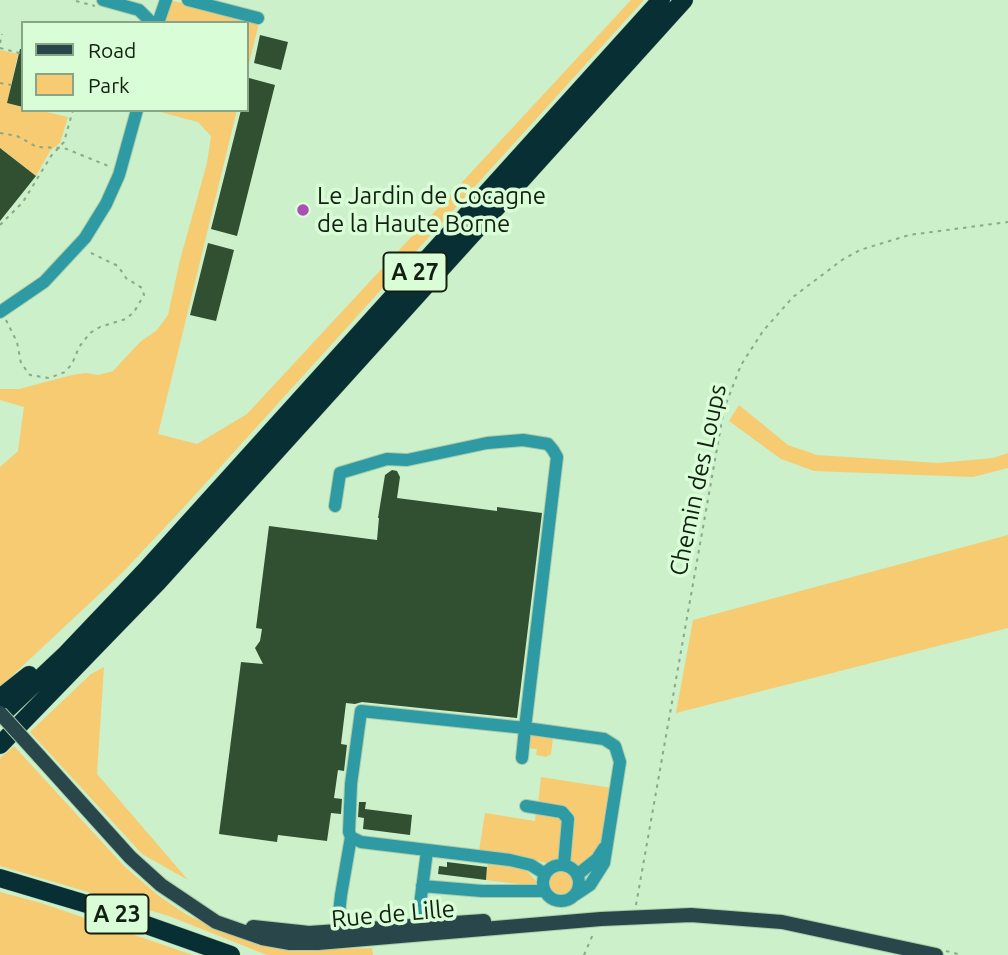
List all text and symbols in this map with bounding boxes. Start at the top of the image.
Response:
legend [21,21,248,112]
text: Road [88,38,136,62]
text: Park [88,73,130,97]
place label: Le Jardin de Cocagne de la Haute Borne [317,182,546,238]
marker: Le Jardin de Cocagne de la Haute Borne [295,202,311,218]
road number: A 27 [384,252,446,292]
street label: Chemin des Loups [664,382,732,578]
road number: A 23 [86,894,148,934]
street label: Rue de Lille [330,894,456,934]

